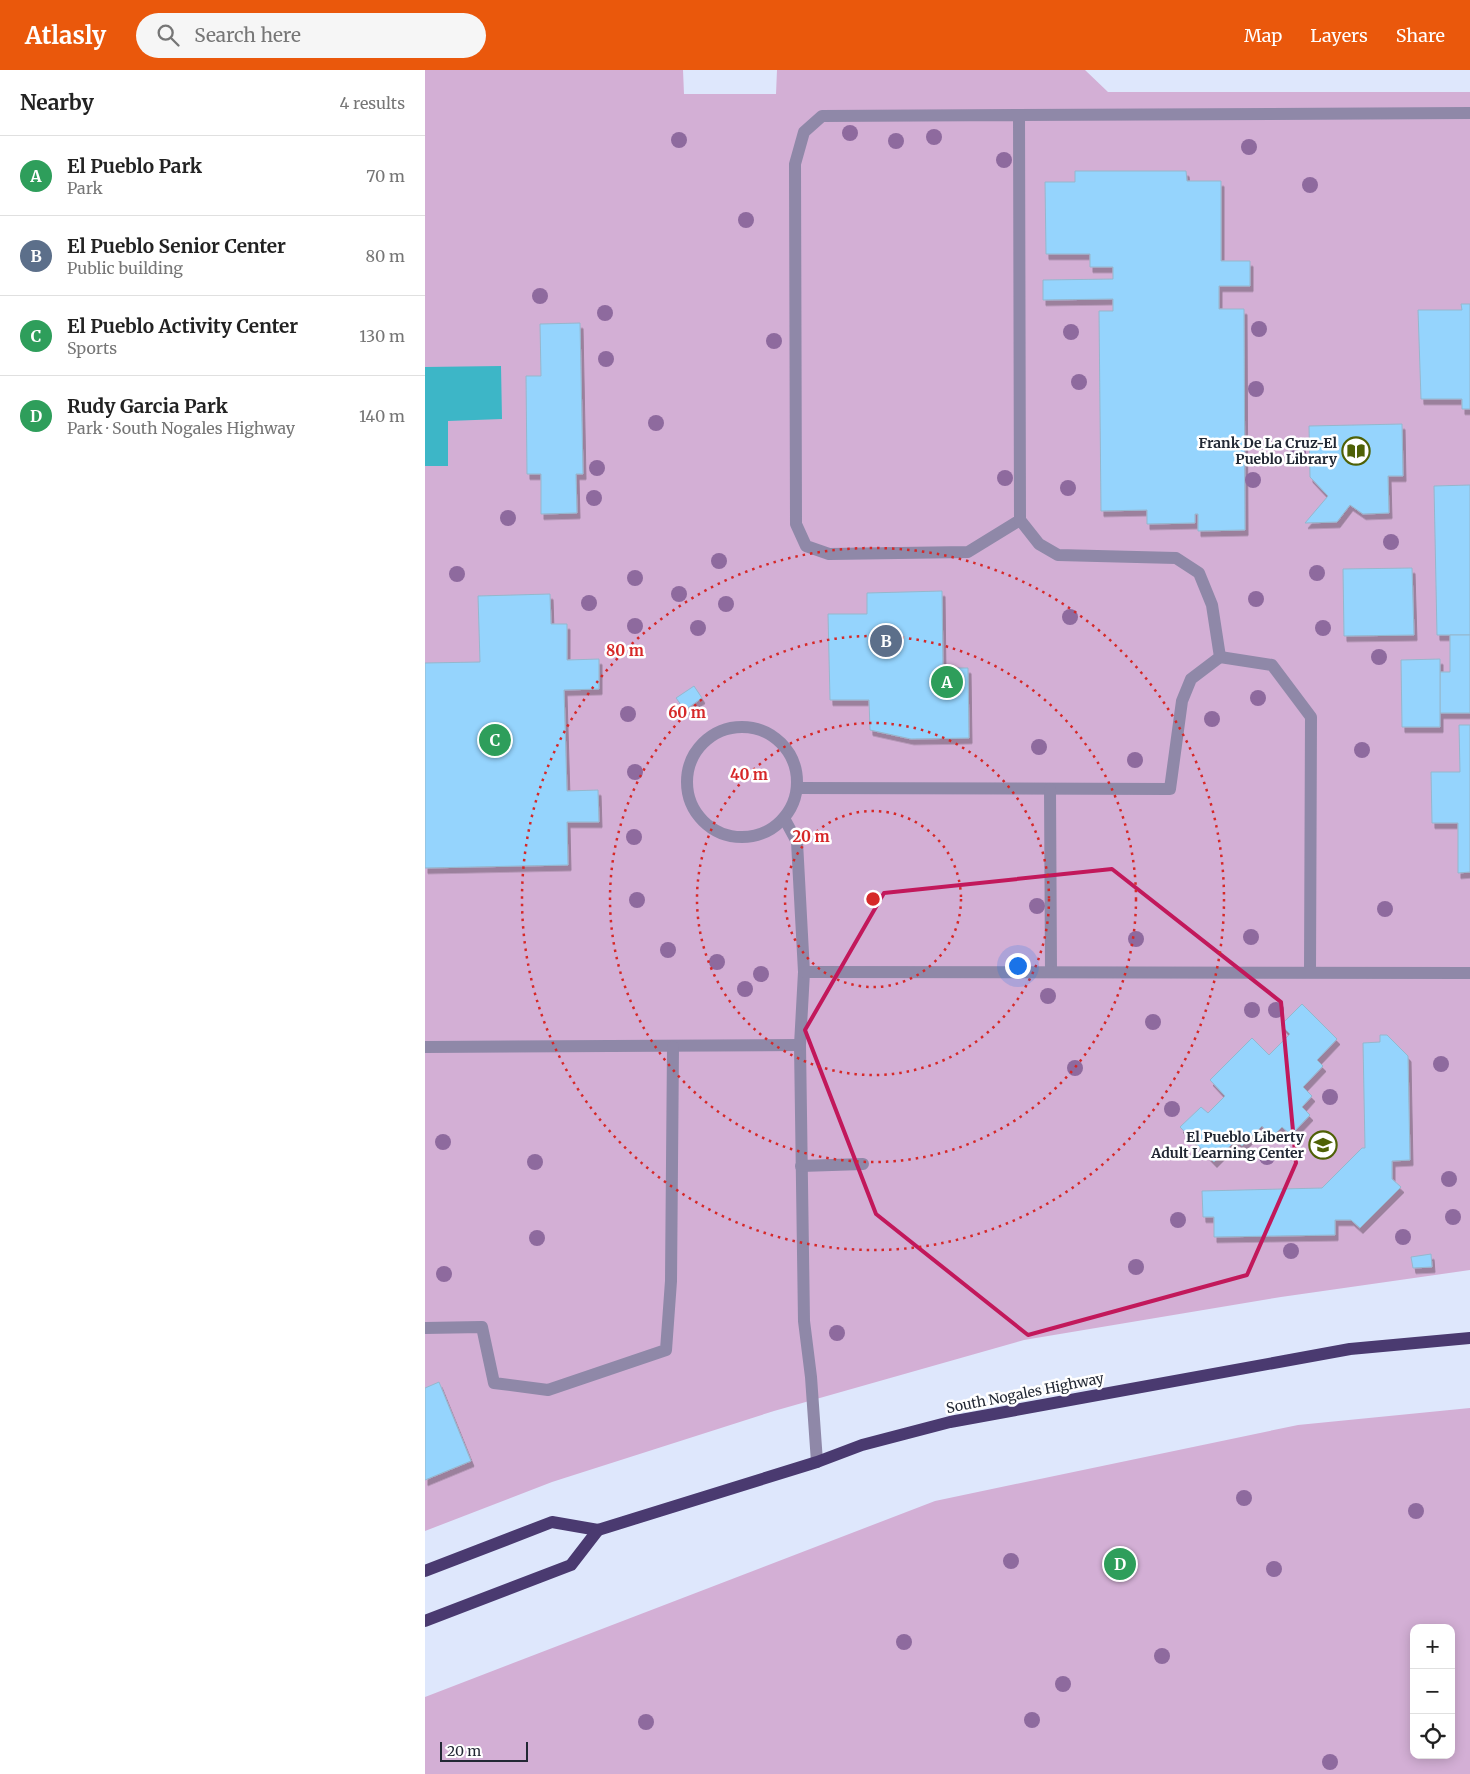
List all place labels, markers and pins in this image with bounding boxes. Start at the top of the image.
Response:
place label: Frank De La Cruz-El Pueblo Library [1199,434,1338,468]
library icon: Frank De La Cruz-El Pueblo Library [1341,436,1371,466]
pin: B [870,622,902,660]
pin: A [931,663,963,701]
pin: C [479,721,511,759]
centre of rings [864,890,882,908]
place label: El Pueblo Liberty Adult Learning Center [1150,1128,1305,1162]
school or university icon: El Pueblo Liberty Adult Learning Center [1308,1130,1338,1160]
pin: D [1104,1545,1136,1583]

